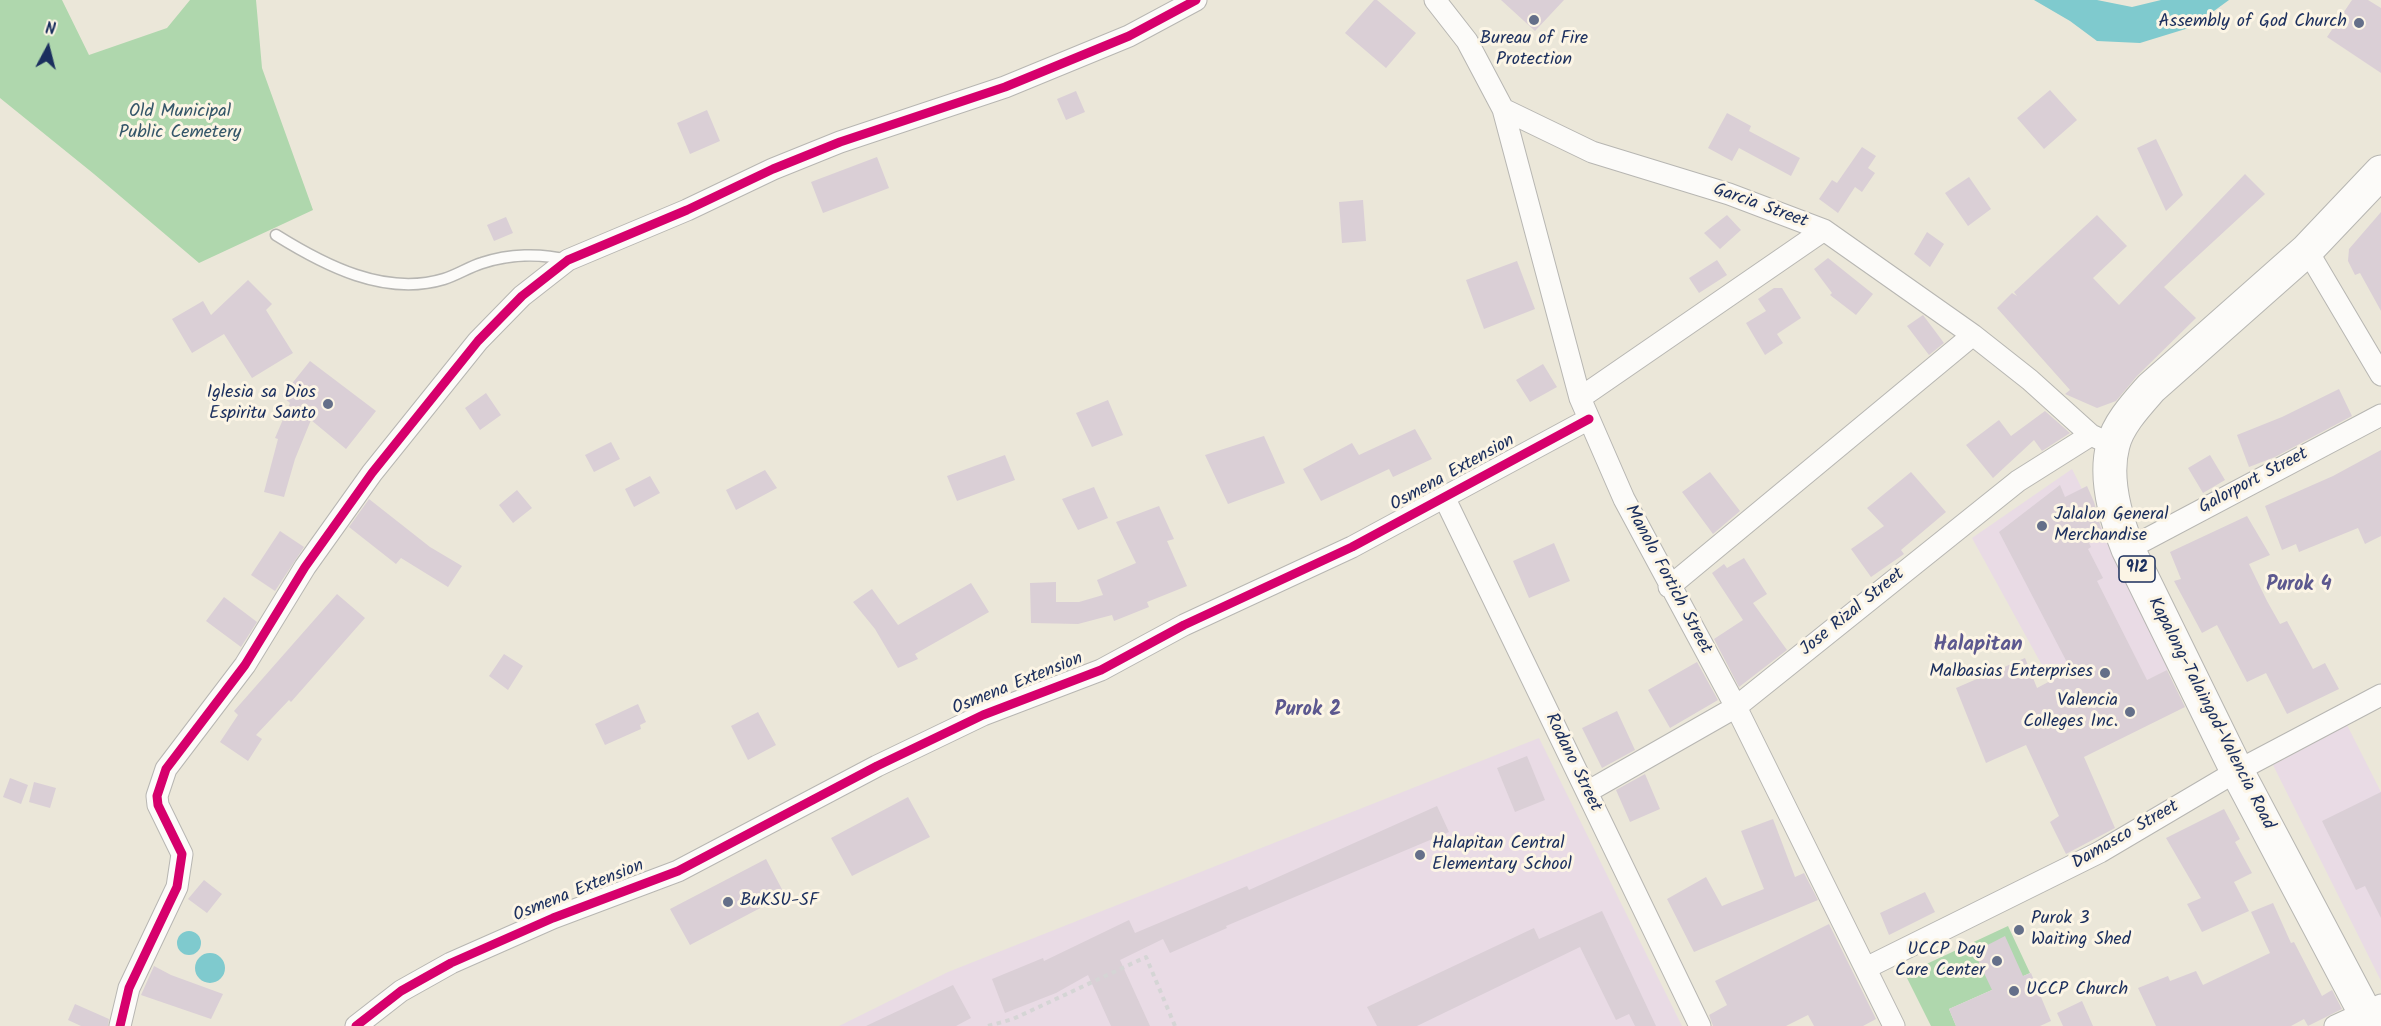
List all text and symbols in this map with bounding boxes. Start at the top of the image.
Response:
place label: Assembly of God Church [2159,12,2347,34]
marker: Bureau of Fire Protection [1527,13,1541,27]
marker: Assembly of God Church [2352,16,2366,30]
text: N [44,17,57,43]
north arrow [18,18,78,78]
place label: Bureau of Fire Protection [1480,29,1588,72]
park label: Old Municipal Public Cemetery [119,102,241,144]
street label: Garcia Street [1710,180,1810,234]
place label: Iglesia sa Dios Espiritu Santo [207,383,316,426]
marker: Iglesia sa Dios Espiritu Santo [321,397,335,411]
street label: Osmena Extension [1387,431,1519,517]
street label: Galorport Street [2196,444,2312,520]
street label: Manolo Fortich Street [1619,502,1715,658]
place label: Jalalon General Merchandise [2054,505,2169,548]
marker: Jalalon General Merchandise [2035,519,2049,533]
road number: 912 [2119,556,2155,582]
street label: Jose Rizal Street [1796,564,1910,662]
district label: Purok 4 [2266,575,2332,599]
street label: Kapalong-Talaingod-Valencia Road [2142,594,2278,834]
district label: Halapitan [1933,633,2023,659]
street label: Osmena Extension [950,649,1086,721]
place label: Malbasias Enterprises [1929,662,2093,684]
marker: Malbasias Enterprises [2098,666,2112,680]
place label: Valencia Colleges Inc. [2023,691,2118,734]
district label: Purok 2 [1275,700,1341,724]
marker: Valencia Colleges Inc. [2123,705,2137,719]
street label: Rodano Street [1539,710,1605,816]
street label: Damasco Street [2069,797,2183,875]
place label: Halapitan Central Elementary School [1432,834,1572,876]
marker: Halapitan Central Elementary School [1413,848,1427,862]
street label: Osmena Extension [511,856,647,928]
place label: BuKSU-SF [740,891,818,913]
marker: BuKSU-SF [721,895,735,909]
place label: Purok 3 Waiting Shed [2031,909,2131,952]
marker: Purok 3 Waiting Shed [2012,923,2026,937]
place label: UCCP Day Care Center [1895,940,1985,982]
marker: UCCP Day Care Center [1990,954,2004,968]
place label: UCCP Church [2026,980,2128,1002]
marker: UCCP Church [2007,984,2021,998]

